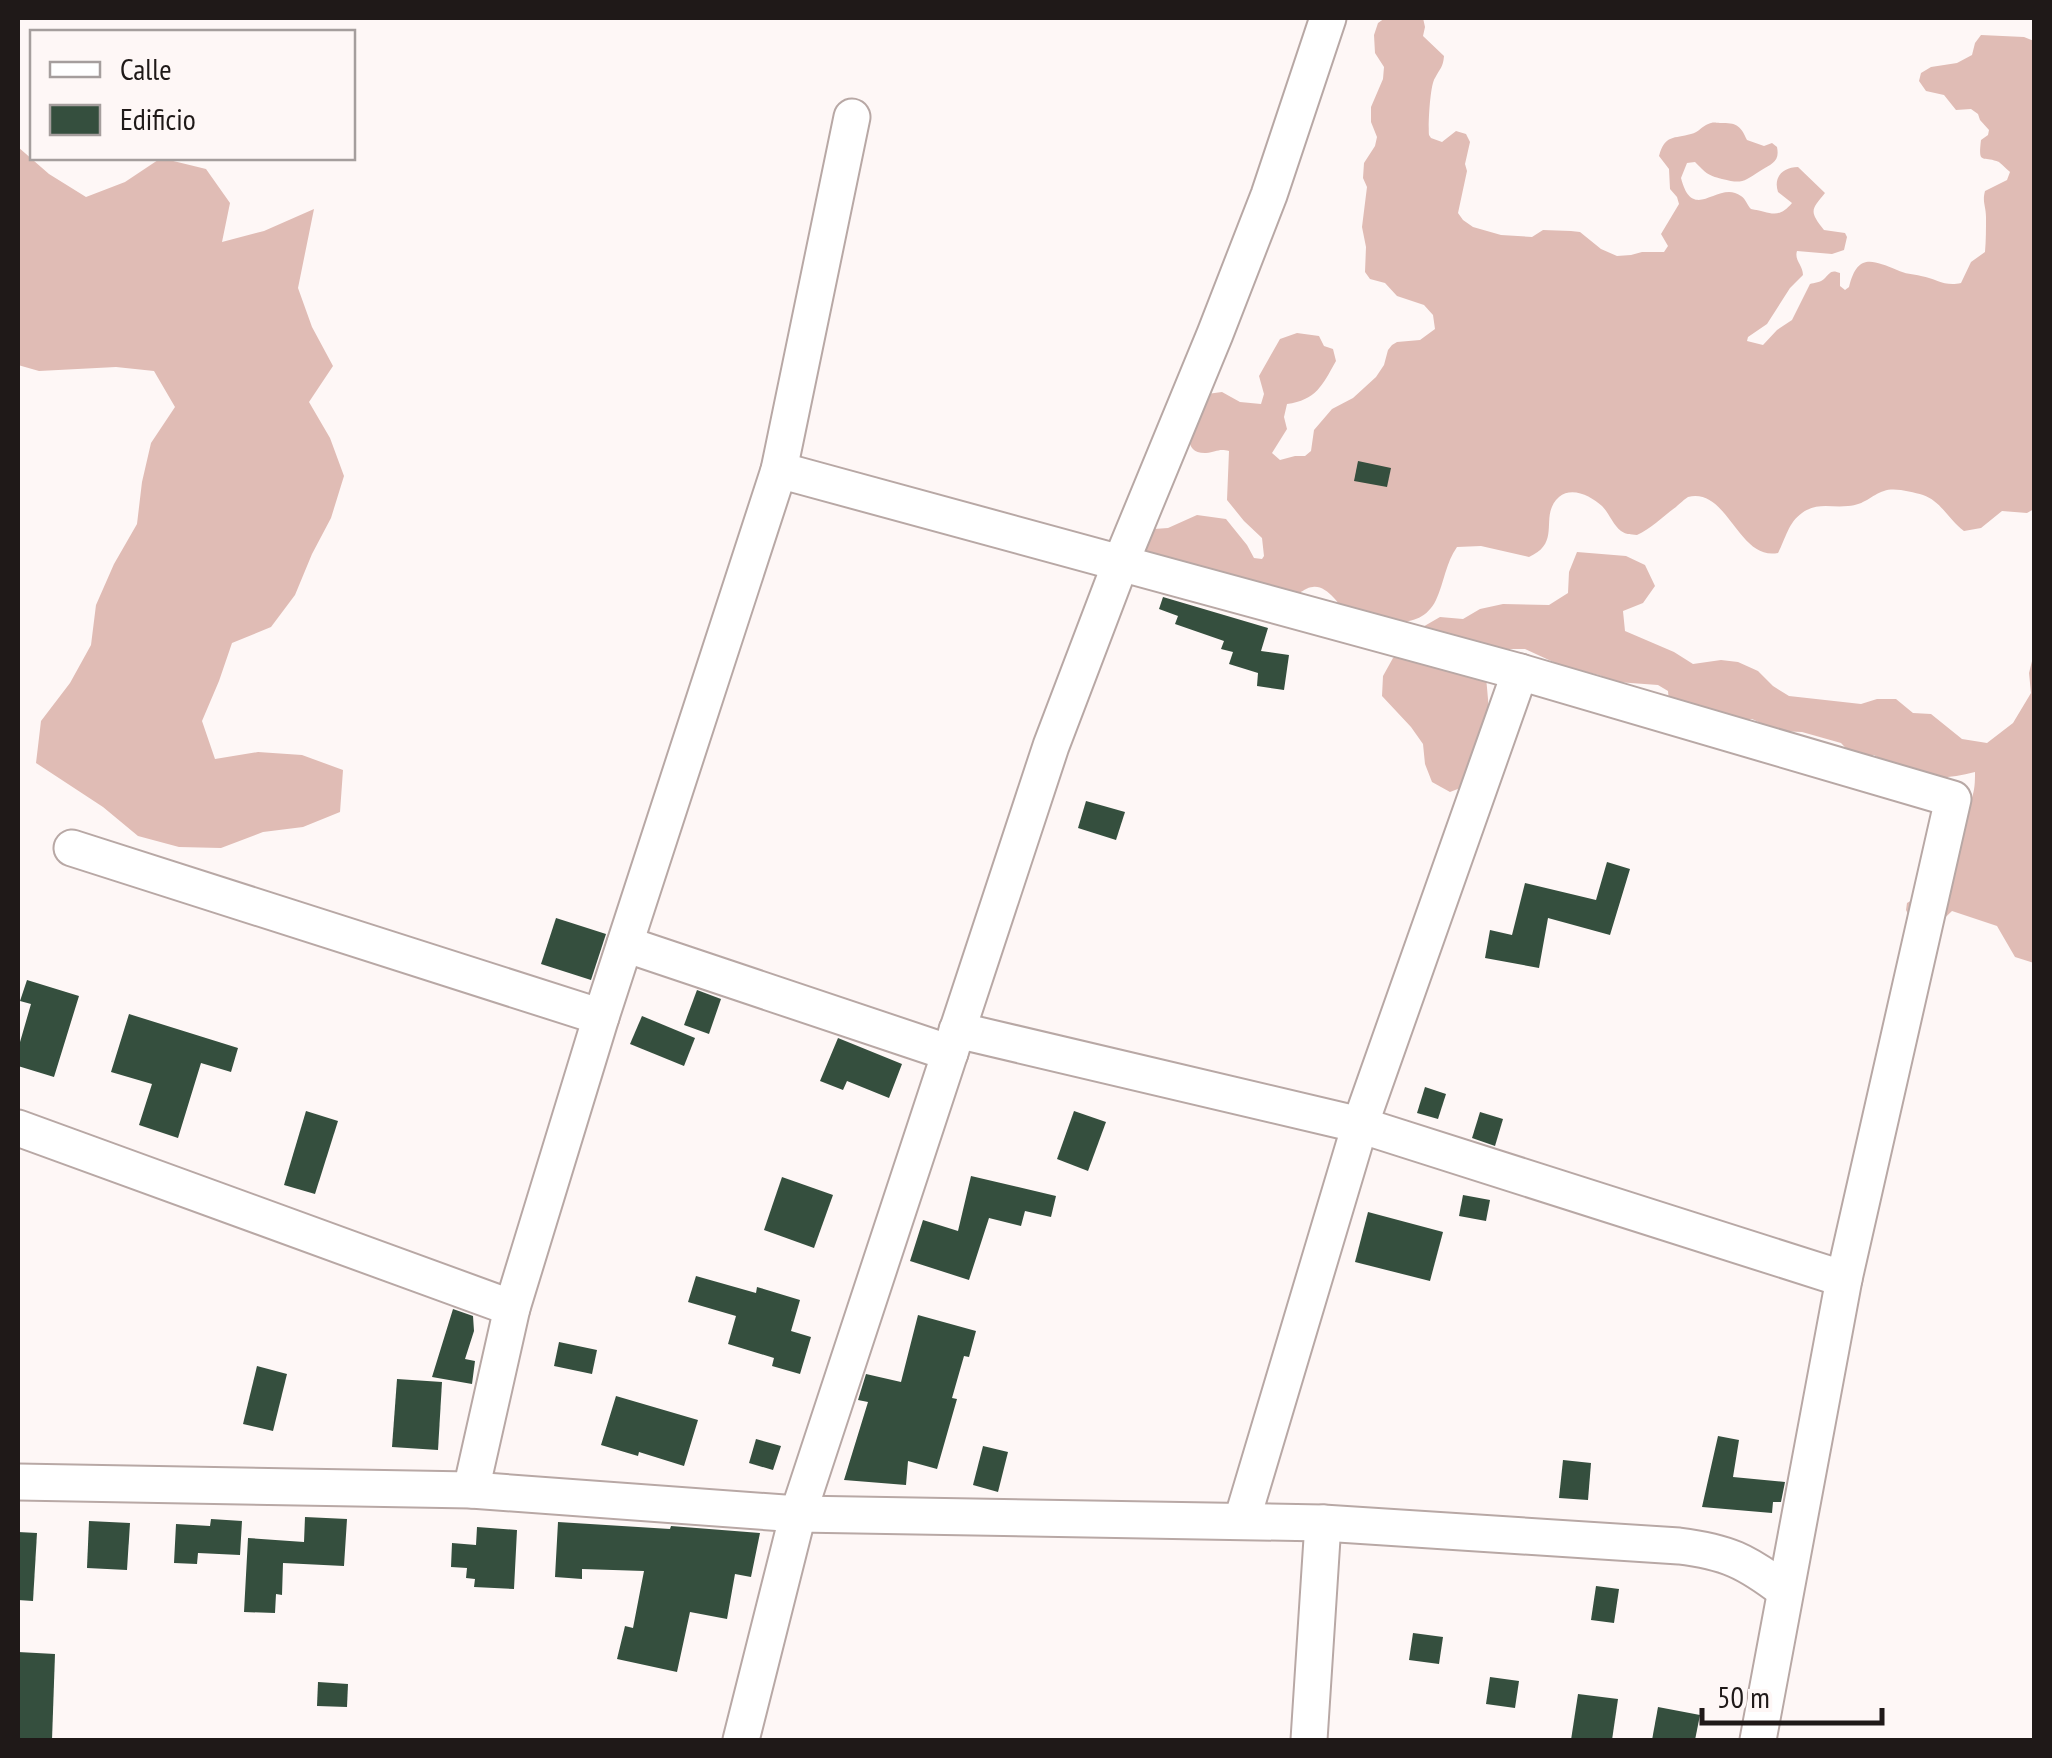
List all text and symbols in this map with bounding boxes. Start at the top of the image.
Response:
legend [30,30,355,160]
text: Calle [120,49,172,88]
text: Edificio [120,99,196,138]
scale bar [1702,1663,1882,1725]
text: 50 m [1717,1677,1770,1716]

